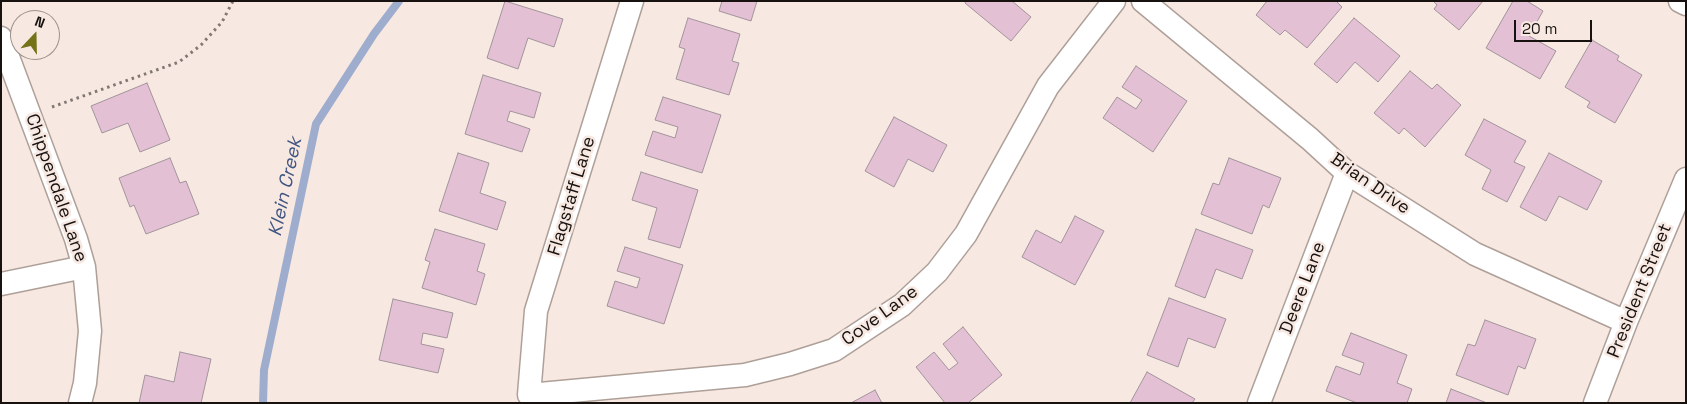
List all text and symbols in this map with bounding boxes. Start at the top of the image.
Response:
north arrow [10,10,60,60]
scale bar [1517,10,1594,42]
text: N [32,12,48,32]
text: 20 m [1522,19,1557,38]
street label: Chippendale Lane [20,111,92,265]
street label: Flagstaff Lane [544,134,600,258]
water label: Klein Creek [264,136,308,238]
street label: Brian Drive [1326,149,1414,219]
street label: President Street [1603,221,1677,361]
street label: Deere Lane [1276,239,1330,337]
street label: Cove Lane [838,281,922,351]

